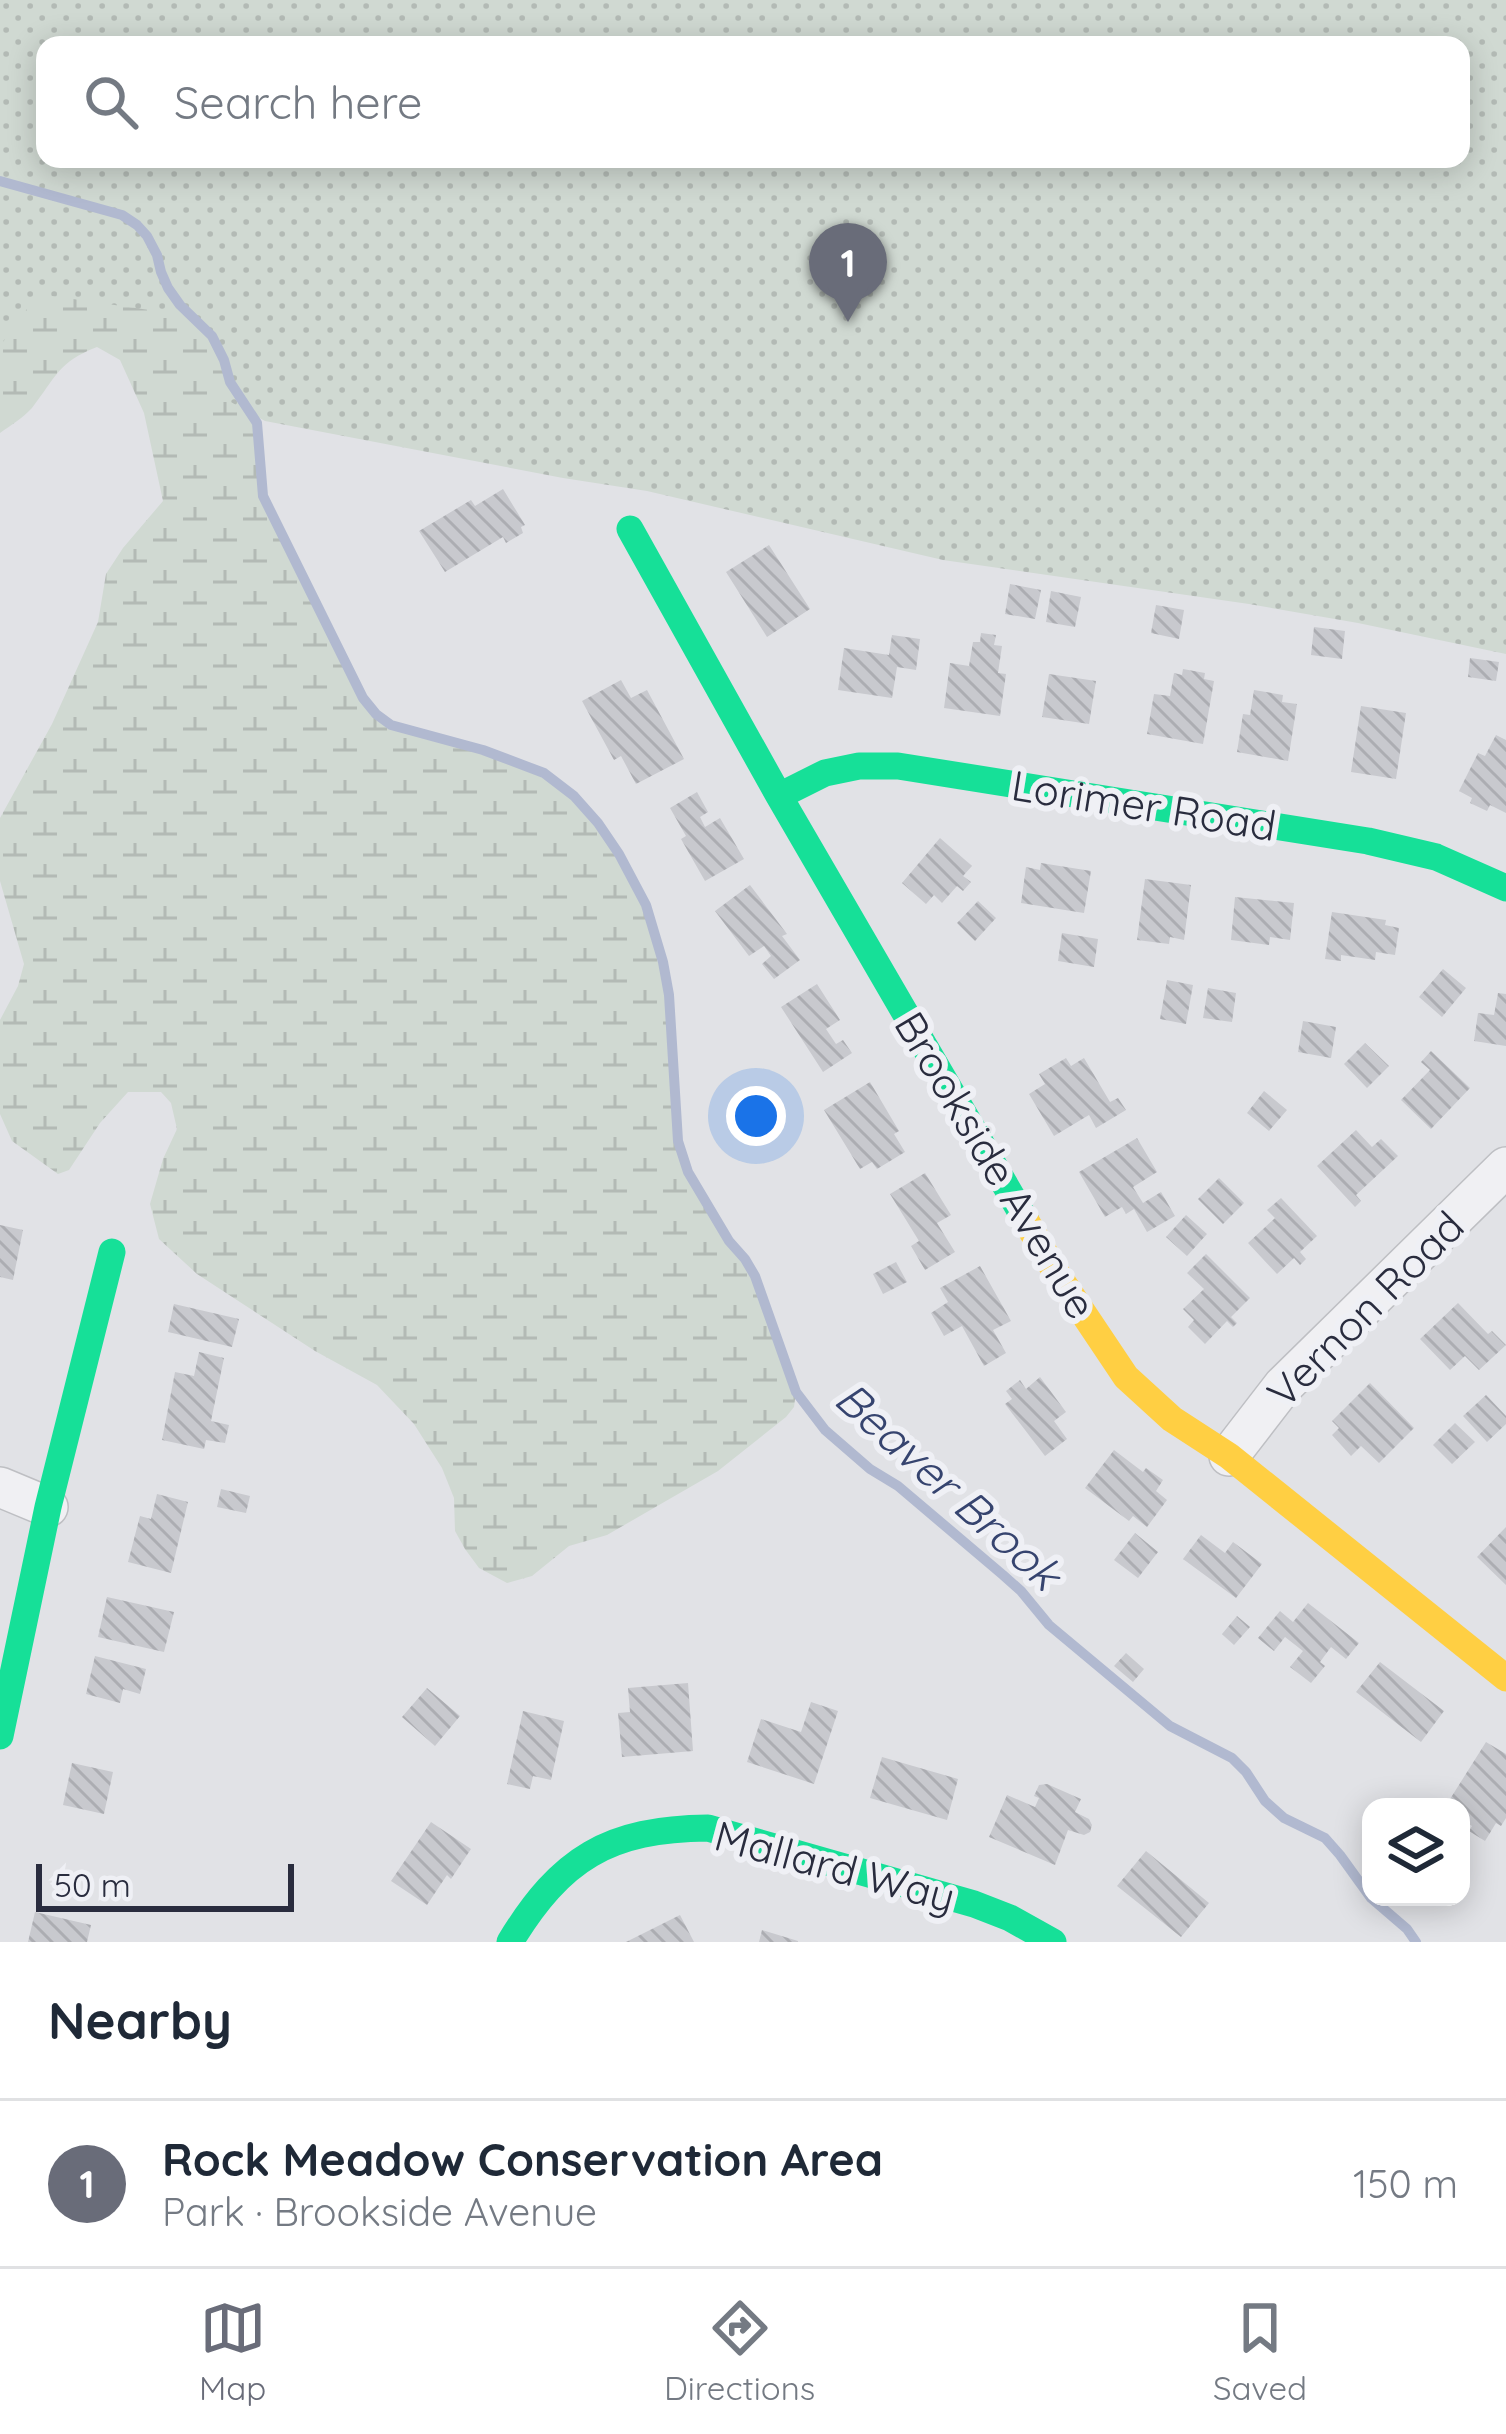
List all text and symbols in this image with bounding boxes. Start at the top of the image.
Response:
search box [36,36,1470,168]
icon: search [78,69,144,135]
text: Search here [174,74,422,130]
pin: 1 [809,223,887,322]
street label: Lorimer Road [1008,758,1280,852]
street label: Brookside Avenue [884,1002,1108,1328]
your location [726,1086,786,1146]
street label: Vernon Road [1256,1200,1474,1418]
water label: Beaver Brook [825,1369,1076,1604]
map controls [1362,1798,1470,1906]
button: layers [1362,1798,1470,1906]
street label: Mallard Way [709,1808,961,1924]
scale bar [36,1858,294,1911]
text: 50 m [54,1864,131,1905]
text: Nearby [48,1988,232,2052]
text: Rock Meadow Conservation Area [162,2131,883,2187]
text: 1 [79,2159,95,2208]
text: 150 m [1353,2159,1458,2208]
text: Park · Brookside Avenue [162,2187,597,2236]
tab: Map [199,2295,266,2408]
tab: Directions [664,2295,815,2408]
tab: Saved [1213,2295,1307,2408]

